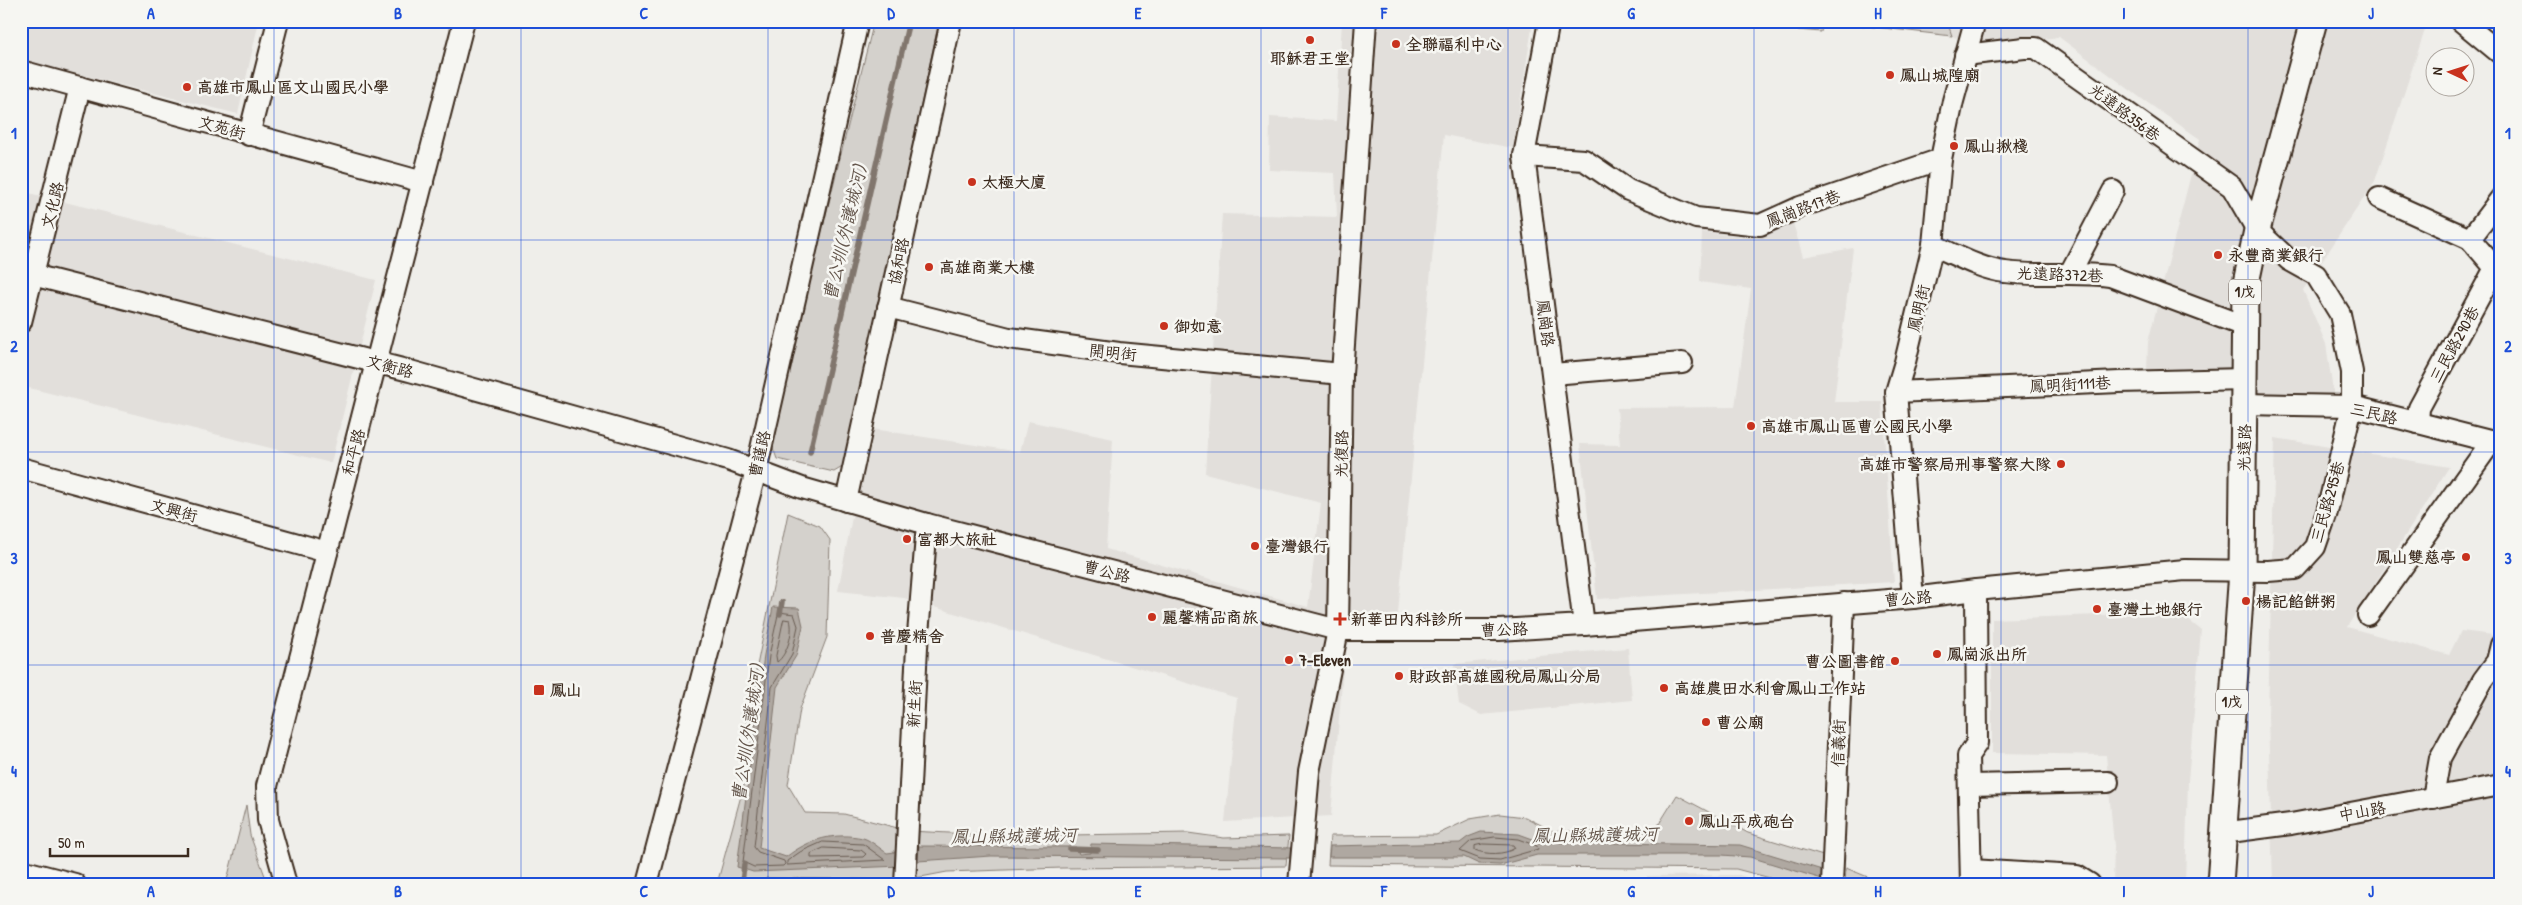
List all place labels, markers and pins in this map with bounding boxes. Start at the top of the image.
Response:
place label: 全聯福利中心 [1406,33,1502,55]
marker: 耶穌君王堂 [1304,34,1316,46]
marker: 全聯福利中心 [1390,38,1402,50]
place label: 耶穌君王堂 [1270,47,1350,69]
place label: 鳳山城隍廟 [1900,64,1980,86]
marker: 鳳山城隍廟 [1884,69,1896,81]
place label: 高雄市鳳山區文山國民小學 [197,76,389,98]
marker: 高雄市鳳山區文山國民小學 [181,81,193,93]
place label: 鳳山揪棧 [1964,135,2028,157]
marker: 鳳山揪棧 [1948,140,1960,152]
place label: 太極大廈 [982,171,1046,193]
marker: 太極大廈 [966,176,978,188]
place label: 永豐商業銀行 [2228,244,2324,266]
marker: 永豐商業銀行 [2212,249,2224,261]
place label: 高雄商業大樓 [939,256,1035,278]
marker: 高雄商業大樓 [923,261,935,273]
place label: 御如意 [1174,315,1222,337]
marker: 御如意 [1158,320,1170,332]
place label: 高雄市鳳山區曹公國民小學 [1761,415,1953,437]
marker: 高雄市鳳山區曹公國民小學 [1745,420,1757,432]
place label: 高雄市警察局刑事警察大隊 [1859,453,2051,475]
marker: 高雄市警察局刑事警察大隊 [2055,458,2067,470]
place label: 富都大旅社 [917,528,997,550]
marker: 富都大旅社 [901,533,913,545]
place label: 臺灣銀行 [1265,535,1329,557]
marker: 臺灣銀行 [1249,540,1261,552]
place label: 鳳山雙慈亭 [2376,546,2456,568]
marker: 鳳山雙慈亭 [2460,551,2472,563]
place label: 楊記餡餅粥 [2256,590,2336,612]
marker: 楊記餡餅粥 [2240,595,2252,607]
place label: 臺灣土地銀行 [2107,598,2203,620]
marker: 臺灣土地銀行 [2091,603,2103,615]
place label: 麗馨精品商旅 [1162,606,1259,628]
place label: 新華田內科診所 [1351,608,1463,630]
marker: 麗馨精品商旅 [1146,611,1158,623]
marker: 新華田內科診所 [1333,612,1347,626]
place label: 普慶精舍 [880,625,944,647]
marker: 普慶精舍 [864,630,876,642]
place label: 鳳崗派出所 [1947,643,2027,665]
marker: 鳳崗派出所 [1931,648,1943,660]
place label: 7-Eleven [1298,649,1351,671]
place label: 曹公圖書館 [1805,650,1885,672]
marker: 7-Eleven [1283,654,1295,666]
marker: 曹公圖書館 [1889,655,1901,667]
place label: 財政部高雄國稅局鳳山分局 [1409,665,1601,687]
marker: 財政部高雄國稅局鳳山分局 [1393,670,1405,682]
place label: 高雄農田水利會鳳山工作站 [1674,677,1866,699]
place label: 鳳山 [550,679,582,701]
marker: 高雄農田水利會鳳山工作站 [1658,682,1670,694]
marker: 鳳山 [532,683,546,697]
place label: 曹公廟 [1716,711,1764,733]
marker: 曹公廟 [1700,716,1712,728]
place label: 鳳山平成砲台 [1699,810,1795,832]
marker: 鳳山平成砲台 [1683,815,1695,827]

